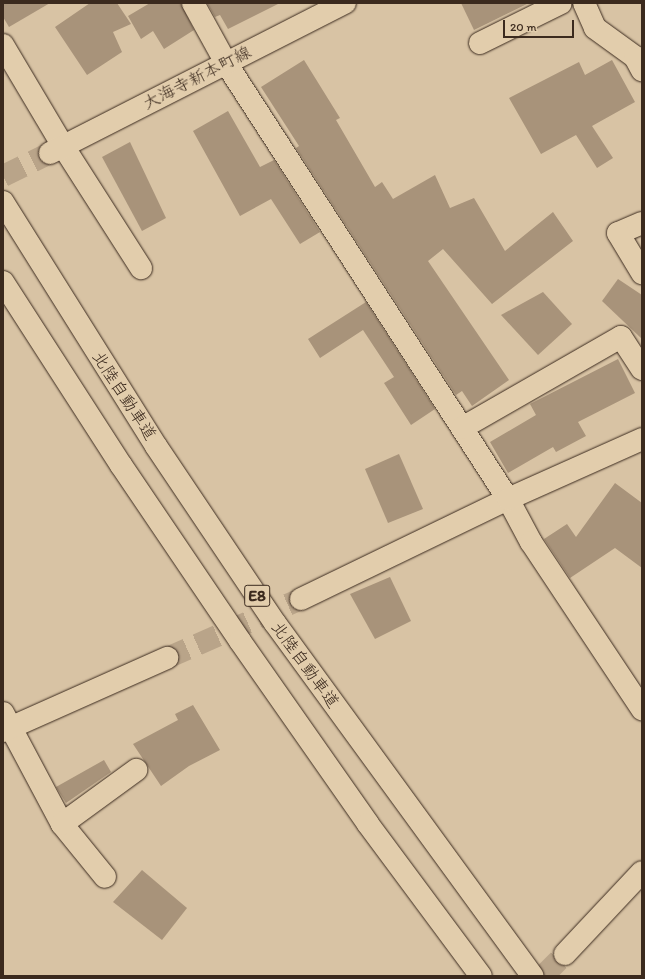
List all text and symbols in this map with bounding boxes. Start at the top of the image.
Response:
scale bar [505,12,576,38]
text: 20 m [510,20,537,34]
street label: 大海寺新本町線 [139,42,255,114]
street label: 北陸自動車道 [88,348,160,444]
road number: E8 [244,582,270,610]
street label: 北陸自動車道 [267,618,343,712]

